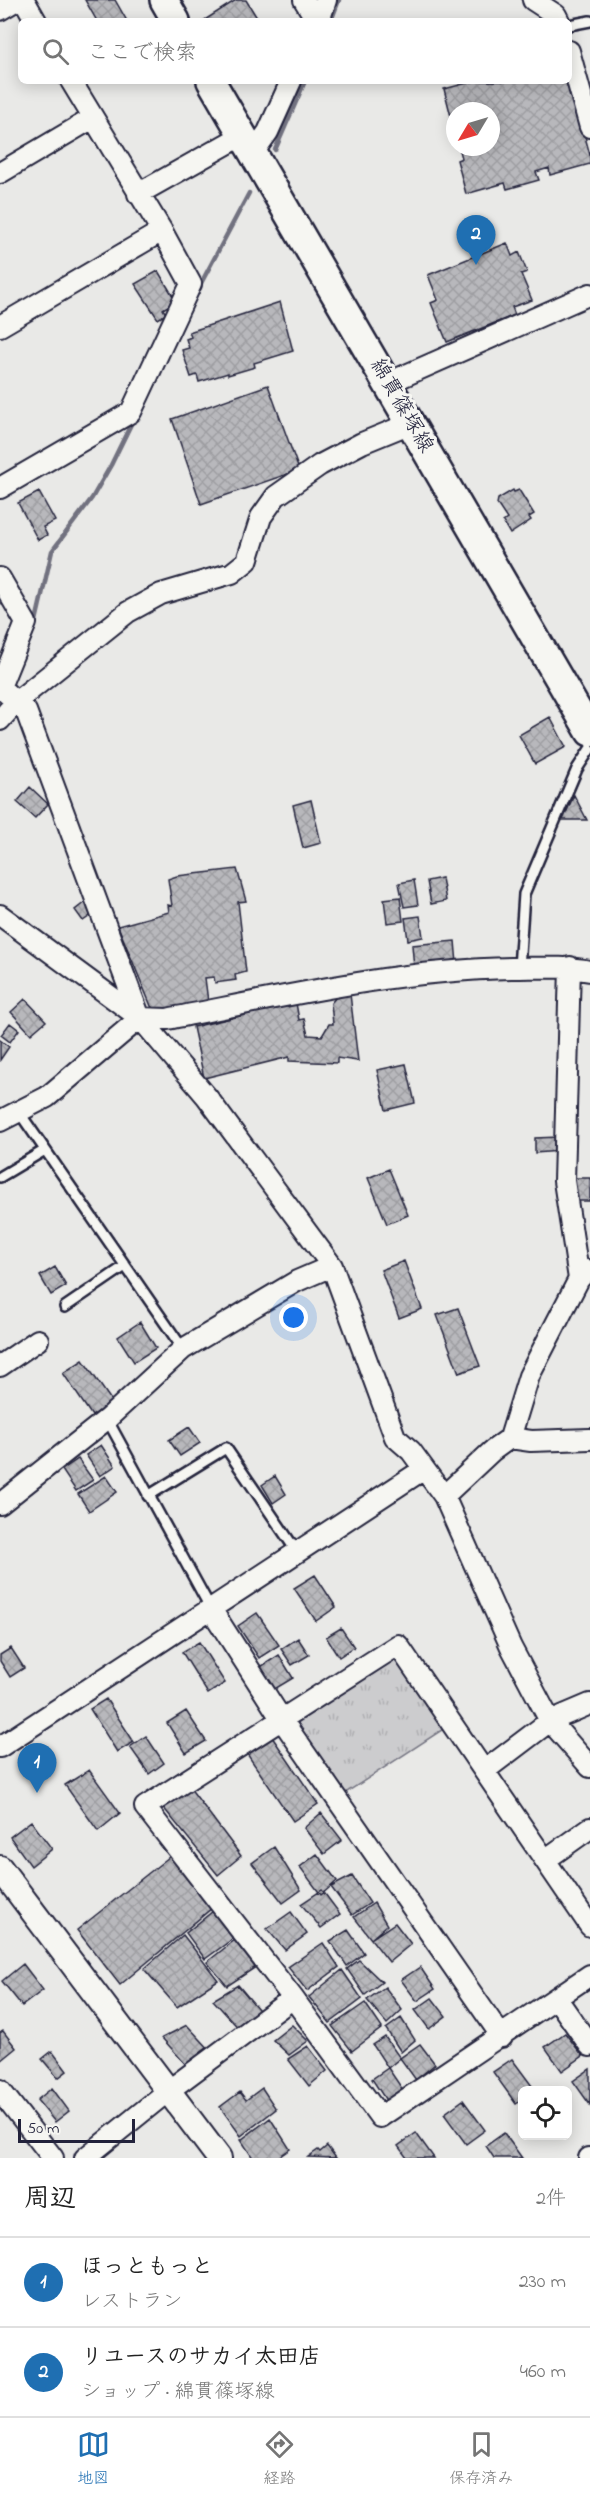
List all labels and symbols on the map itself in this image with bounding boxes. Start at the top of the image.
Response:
north arrow [446,102,500,156]
pin: 2 [456,216,496,265]
street label: 綿貫篠塚線 [362,353,440,459]
your location [279,1303,308,1332]
pin: 1 [18,1744,57,1793]
scale bar [18,2116,135,2144]

